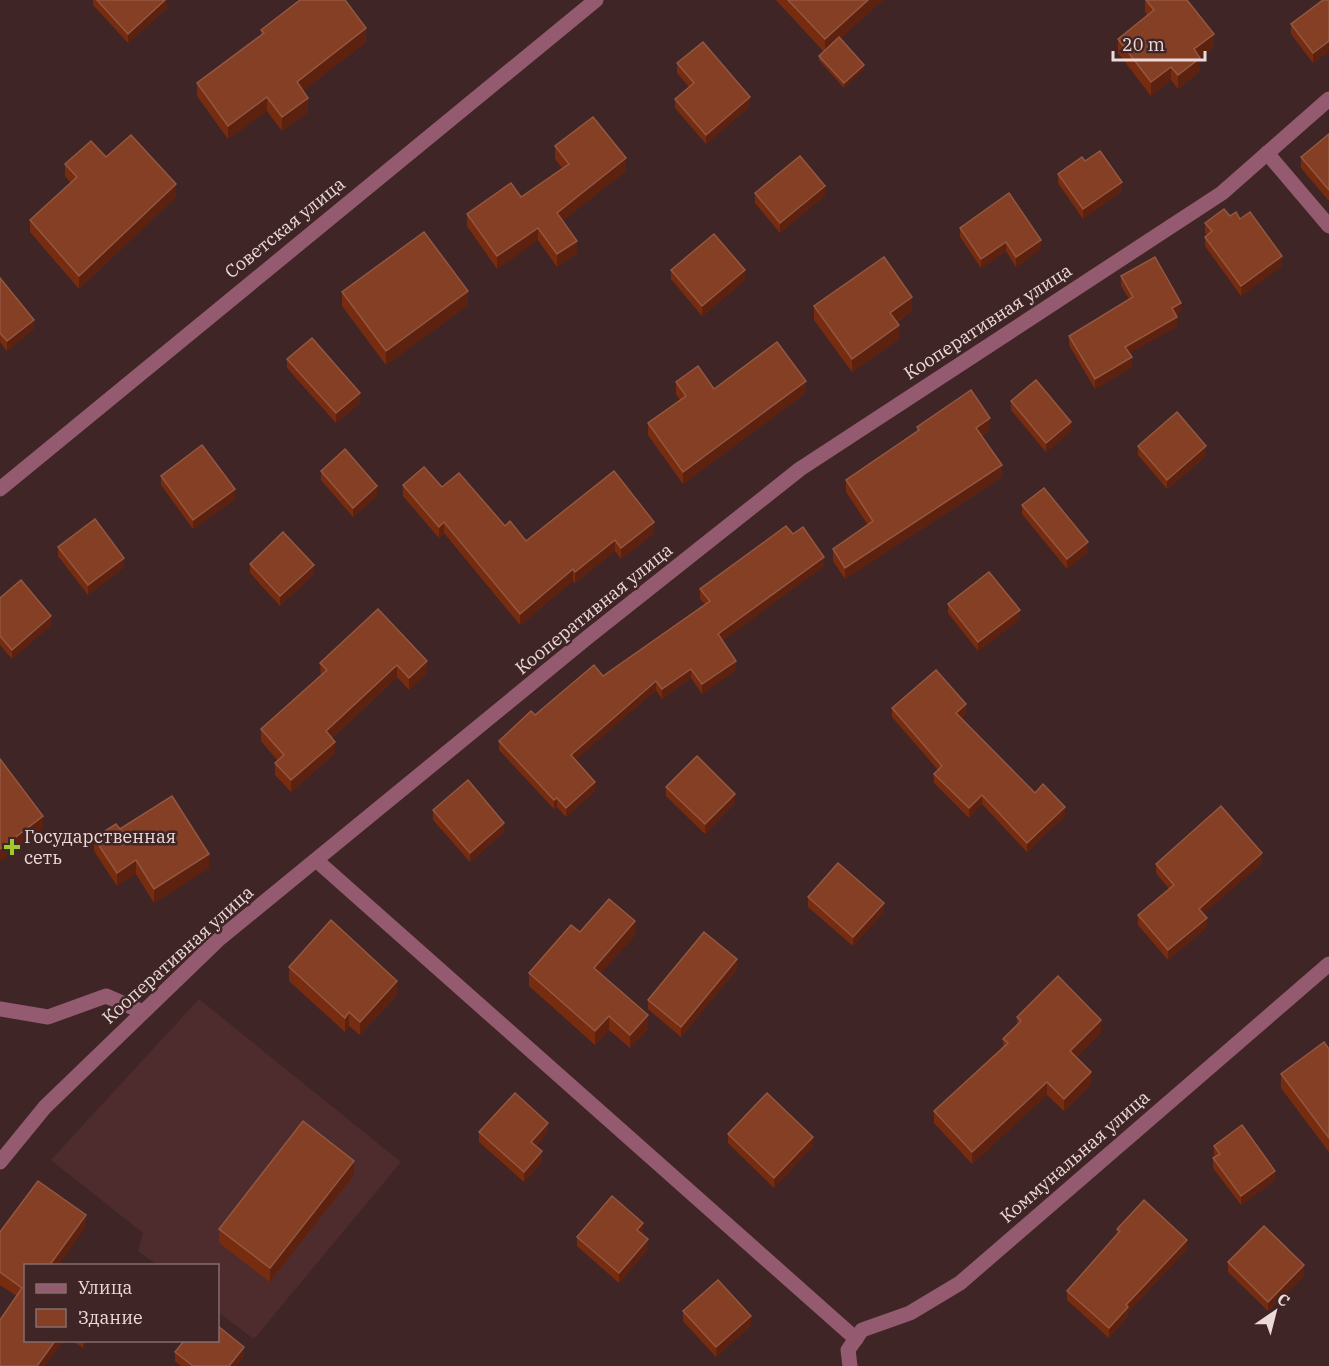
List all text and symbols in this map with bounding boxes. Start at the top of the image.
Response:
scale bar [1113,24,1204,62]
text: 20 m [1122,33,1165,56]
street label: Советская улица [220,172,350,283]
street label: Кооперативная улица [899,259,1076,385]
street label: Кооперативная улица [510,538,677,679]
place label: Государственная сеть [24,825,176,869]
marker: Государственная сеть [5,840,19,854]
street label: Кооперативная улица [97,881,258,1029]
street label: Коммунальная улица [995,1085,1154,1228]
legend [24,1264,219,1342]
text: Улица [78,1276,133,1299]
north arrow [1245,1282,1305,1342]
text: С [1274,1288,1294,1311]
text: Здание [78,1306,143,1329]

